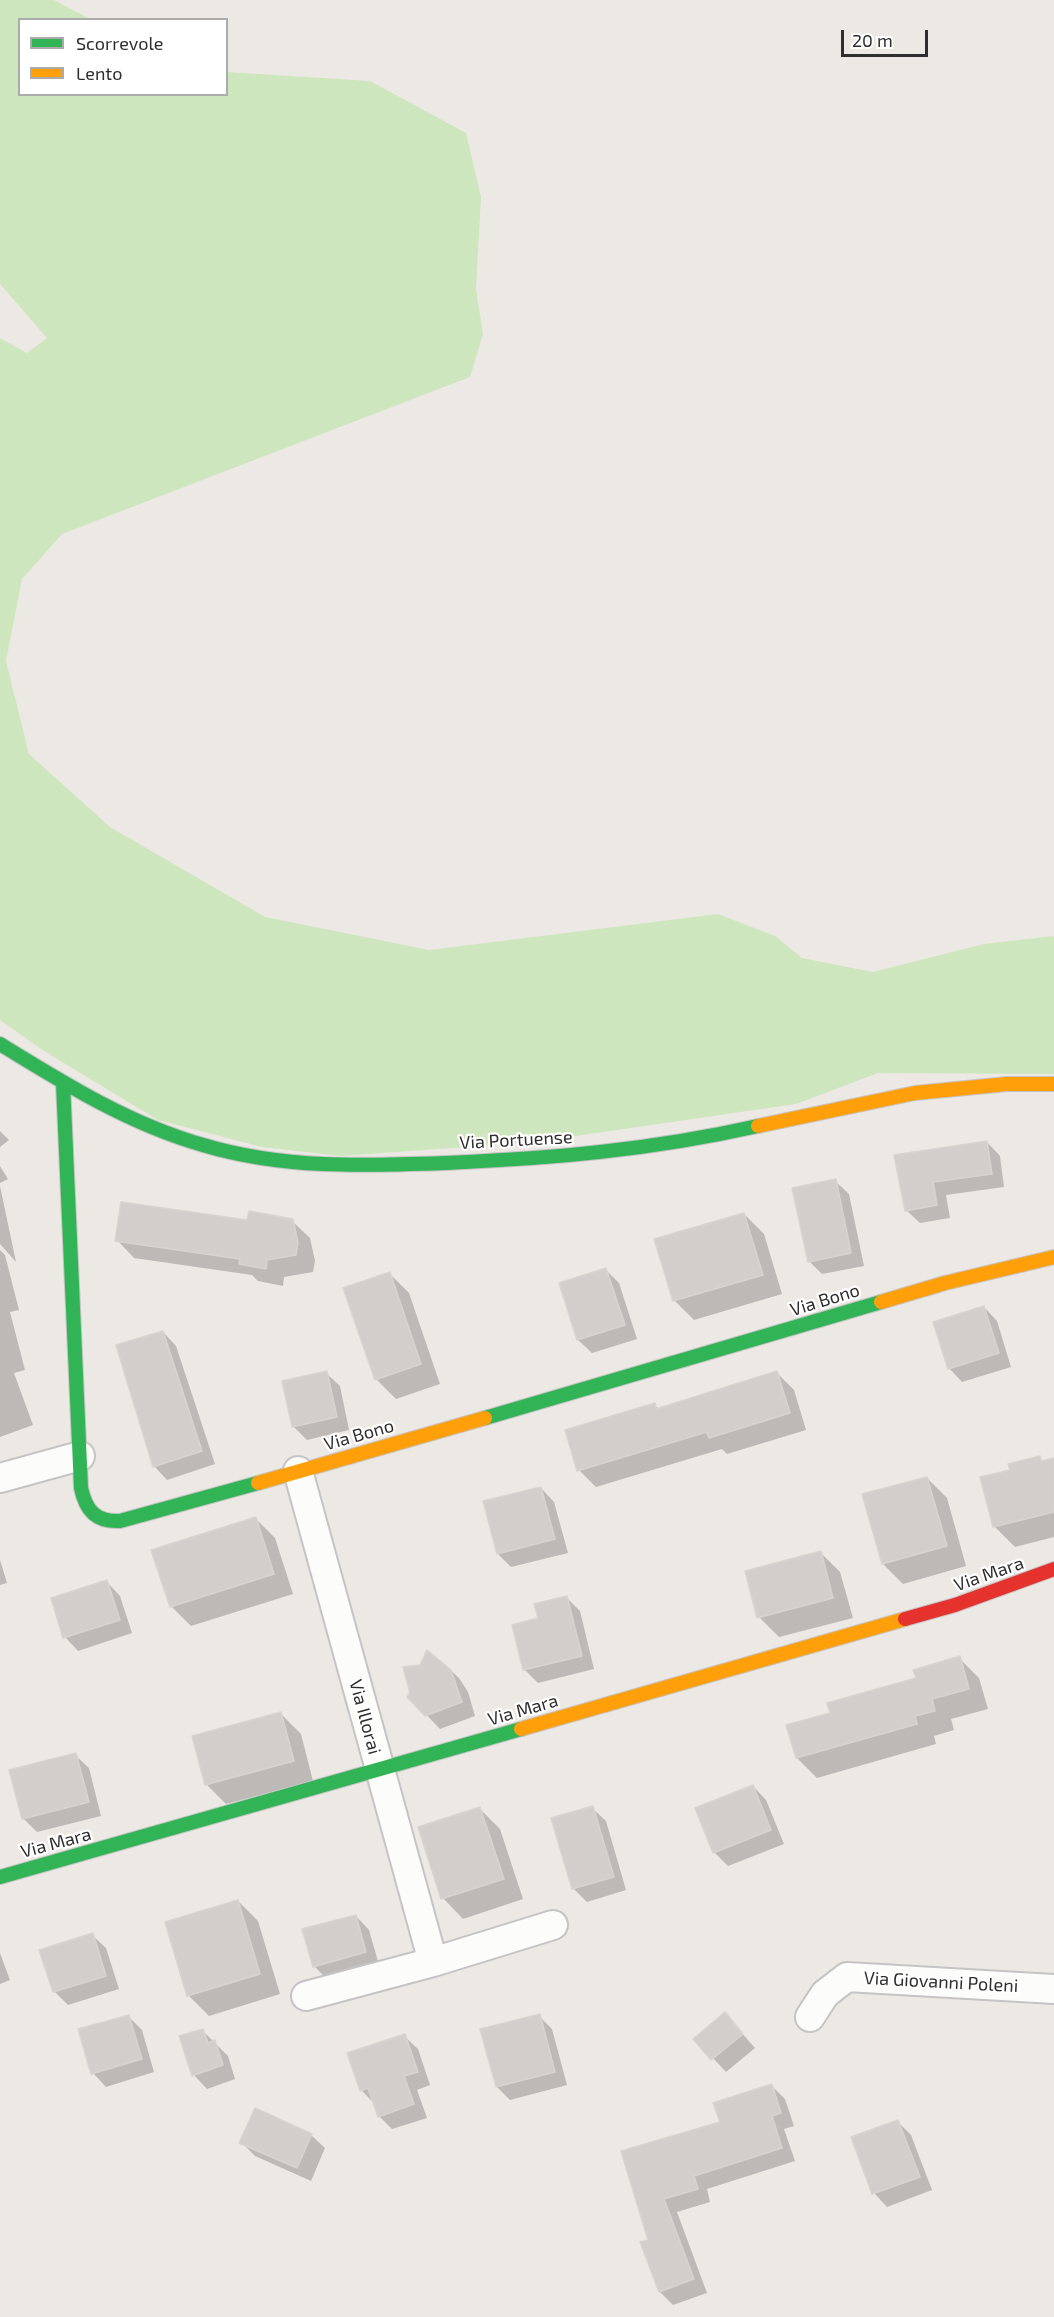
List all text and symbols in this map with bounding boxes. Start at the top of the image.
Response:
legend [18,18,228,96]
scale bar [844,18,931,56]
text: 20 m [852,29,893,51]
text: Scorrevole [76,32,163,54]
text: Lento [76,62,122,84]
street label: Via Portuense [459,1126,573,1154]
street label: Via Bono [788,1279,862,1321]
street label: Via Bono [322,1415,396,1455]
street label: Via Mara [951,1552,1027,1596]
street label: Via Illorai [345,1677,385,1757]
street label: Via Mara [485,1690,561,1730]
street label: Via Mara [18,1823,94,1863]
street label: Via Giovanni Poleni [863,1967,1019,1997]

